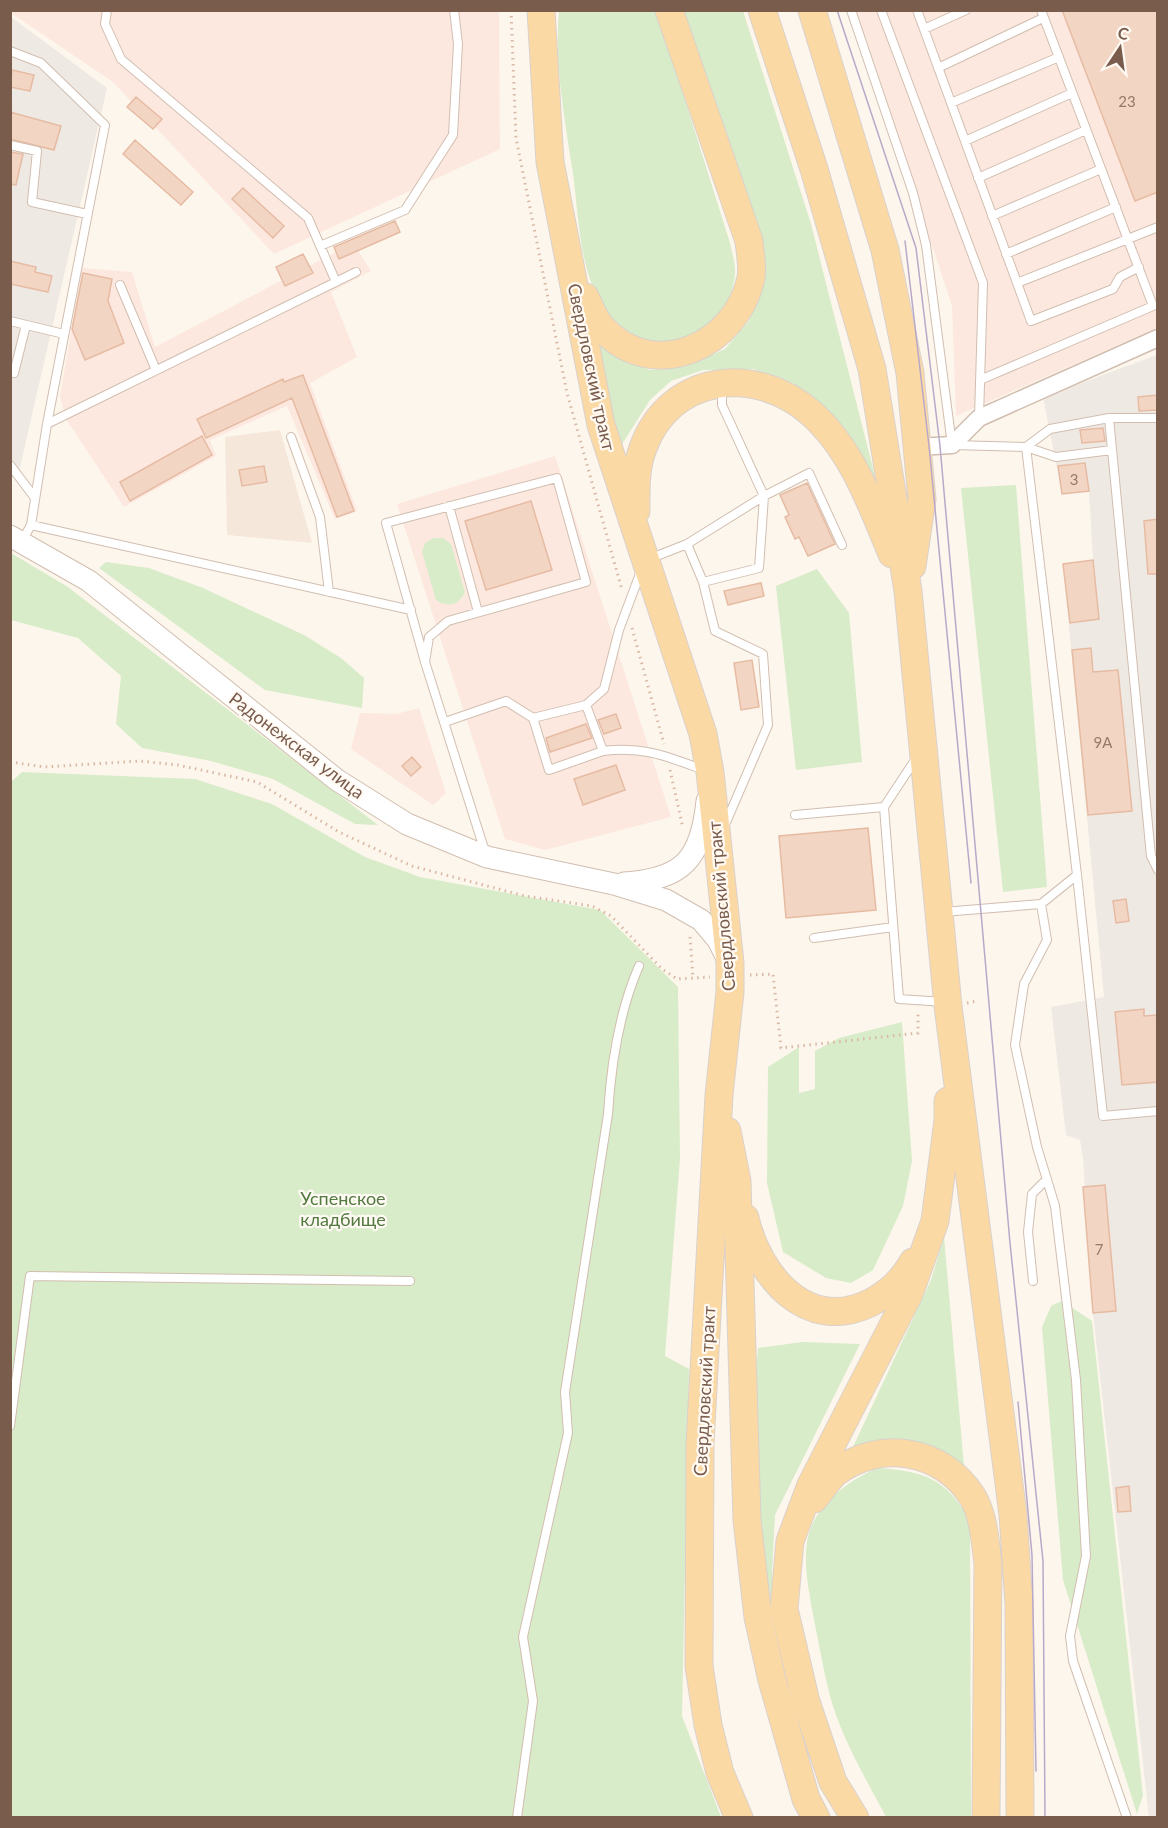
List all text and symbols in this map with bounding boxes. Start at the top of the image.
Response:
north arrow [1090,18,1150,78]
text: С [1116,22,1131,43]
house number: 23 [1118,92,1136,110]
street label: Свердловский тракт [563,281,621,453]
house number: 3 [1070,470,1078,488]
street label: Радонежская улица [225,687,369,803]
house number: 9А [1094,733,1113,751]
street label: Свердловский тракт [703,820,739,992]
park label: Успенское кладбище [300,1187,386,1230]
house number: 7 [1095,1240,1104,1258]
street label: Свердловский тракт [689,1305,719,1477]

